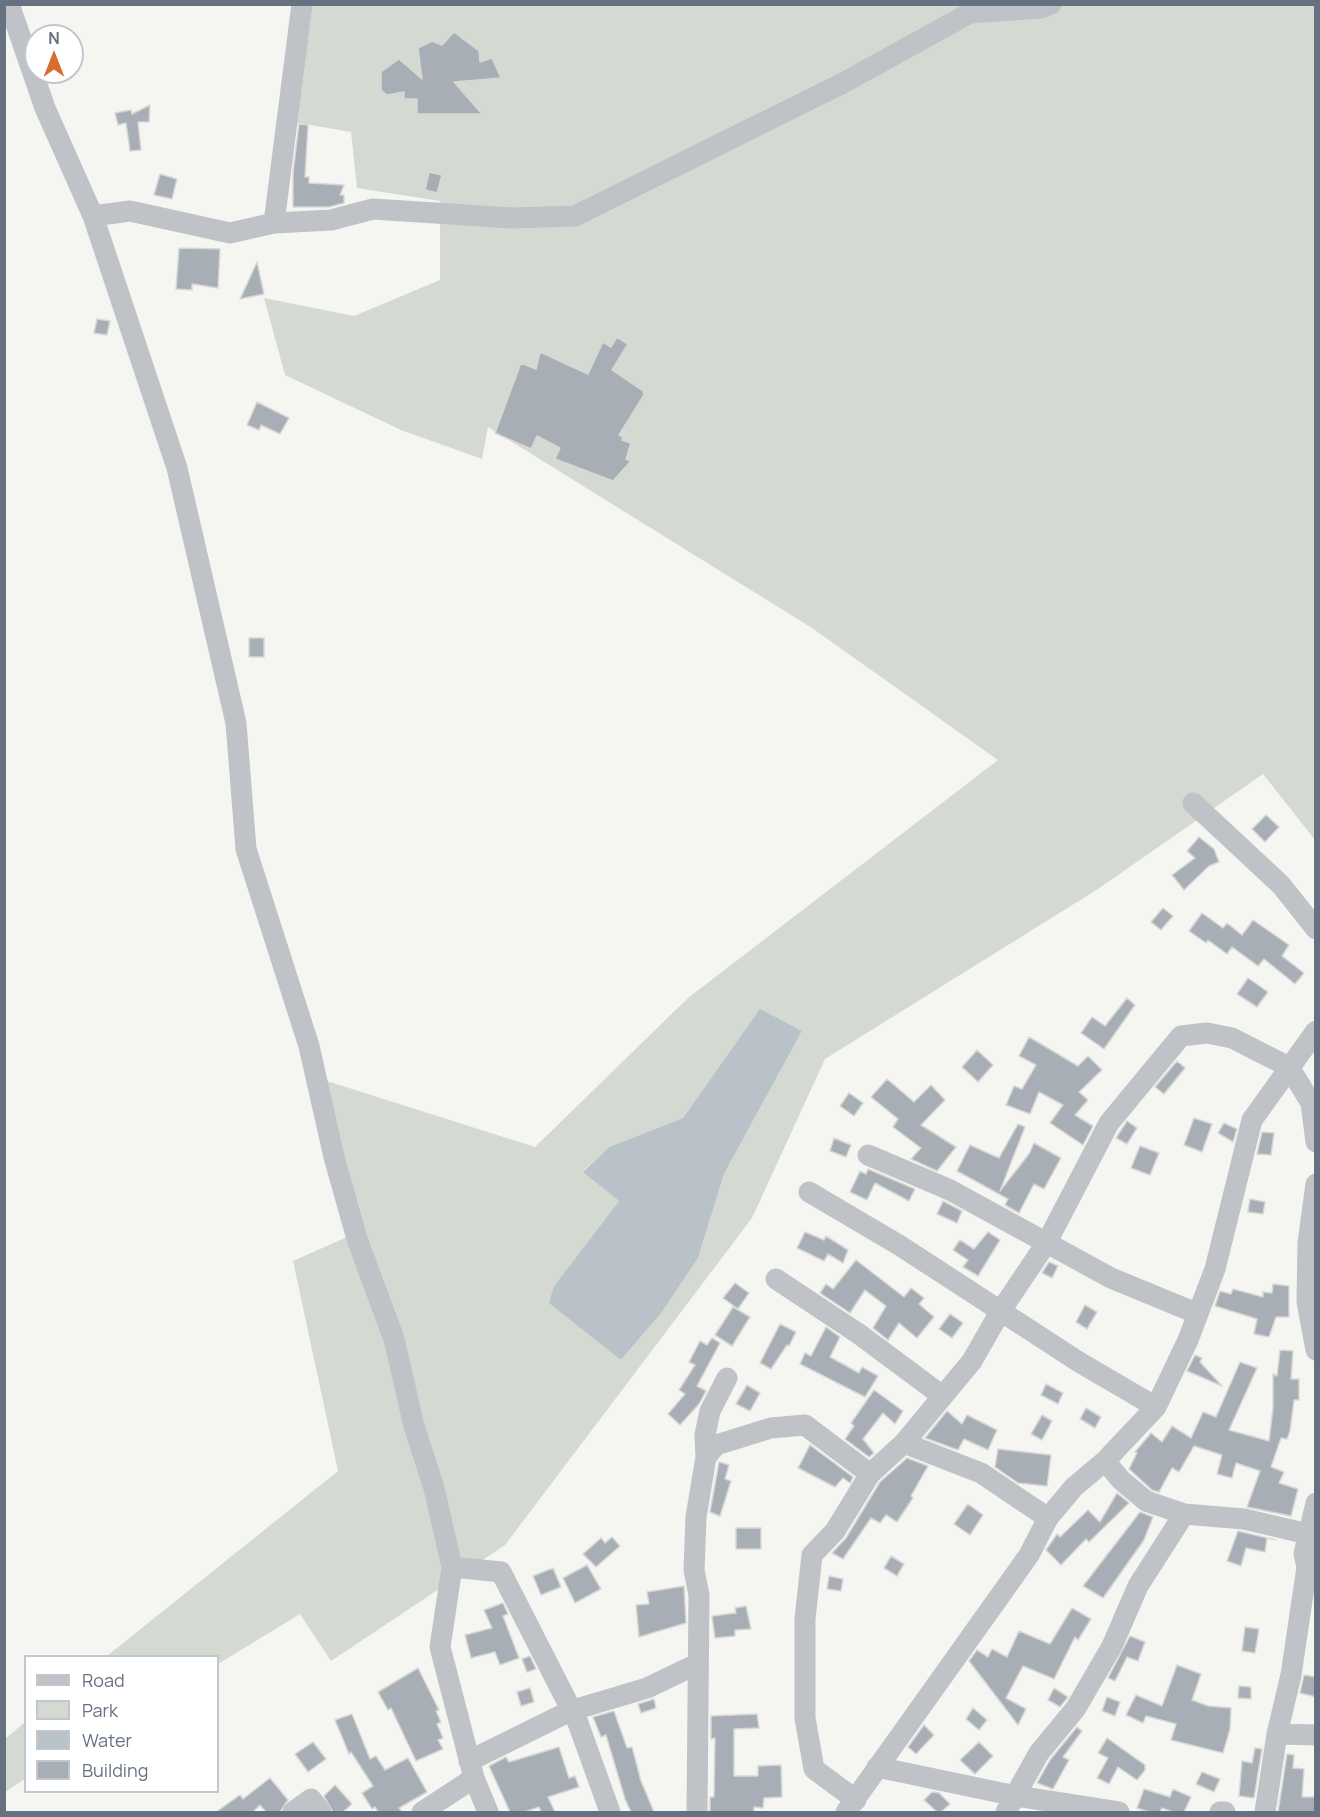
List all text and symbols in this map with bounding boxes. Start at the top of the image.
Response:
north arrow [24,24,84,84]
text: N [48,27,60,49]
legend [24,1655,219,1793]
text: Road [82,1668,125,1692]
text: Park [82,1698,118,1722]
text: Water [82,1728,132,1752]
text: Building [82,1758,148,1782]

